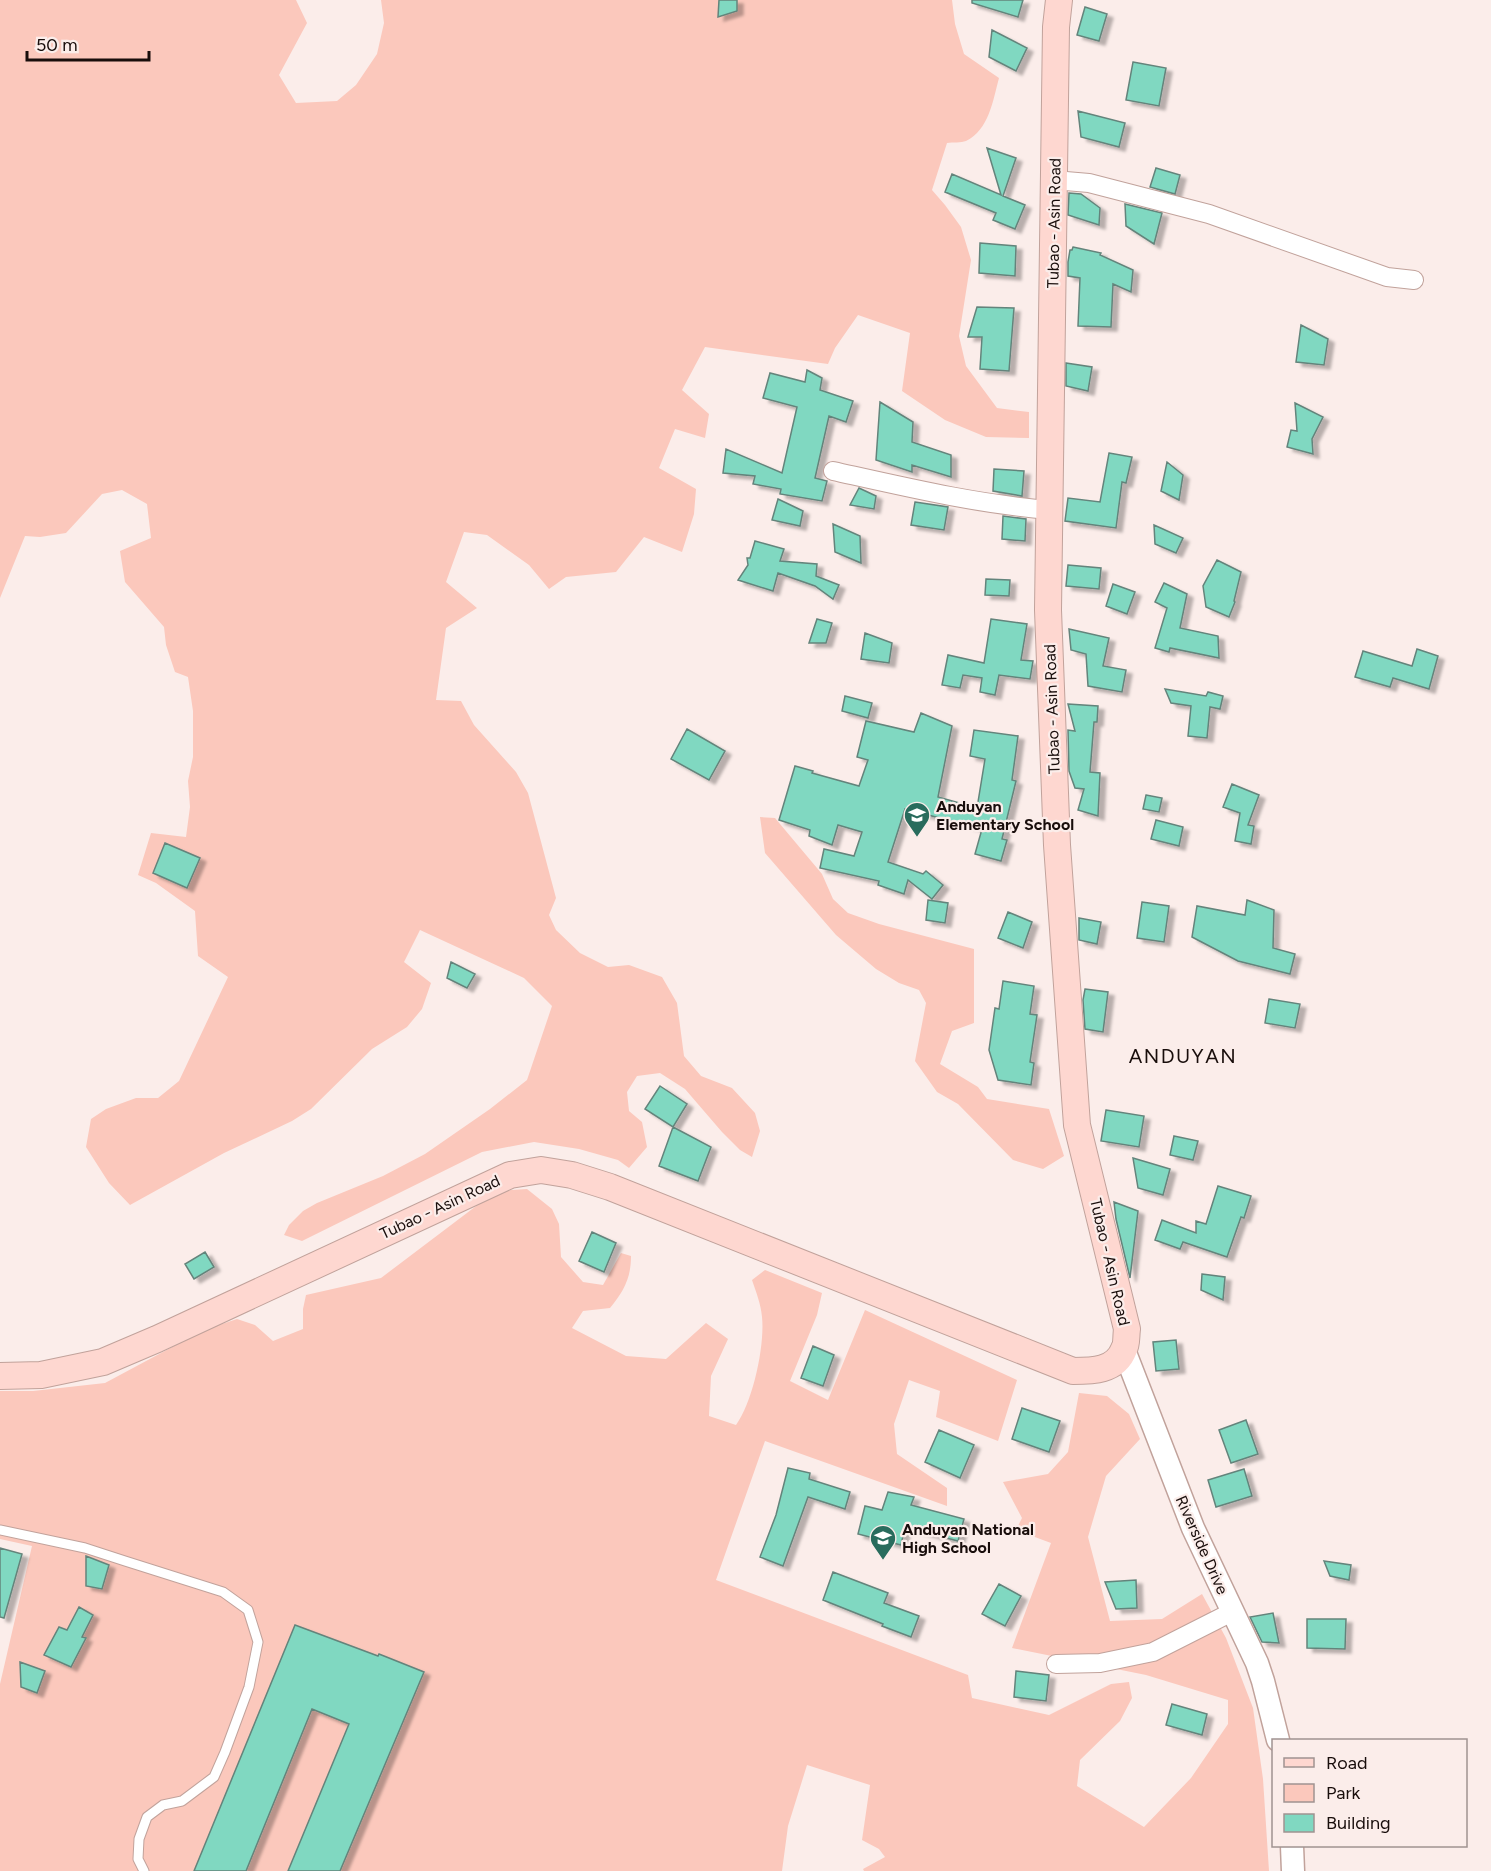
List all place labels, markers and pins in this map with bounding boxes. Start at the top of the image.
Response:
place label: Anduyan Elementary School [936,797,1074,834]
school or university icon: Anduyan Elementary School [902,800,932,838]
place label: Anduyan National High School [902,1520,1034,1557]
school or university icon: Anduyan National High School [868,1523,898,1561]

